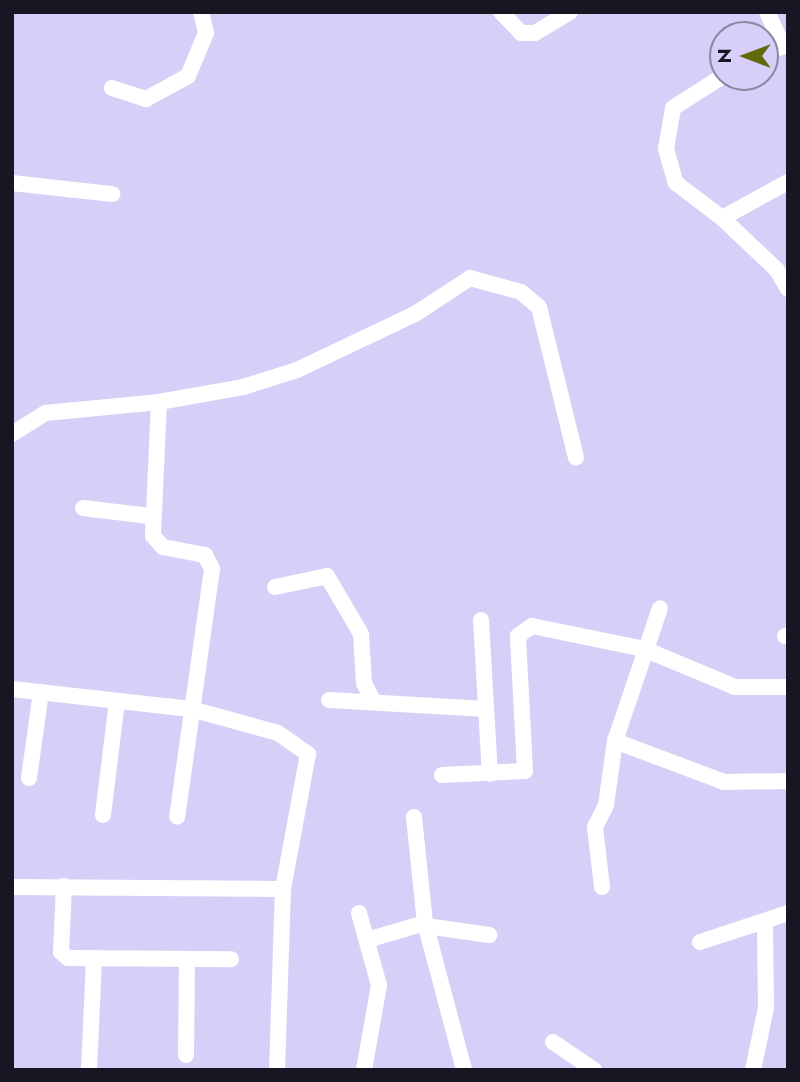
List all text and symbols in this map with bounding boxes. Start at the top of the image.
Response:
north arrow [709,21,779,91]
text: N [711,48,738,64]

